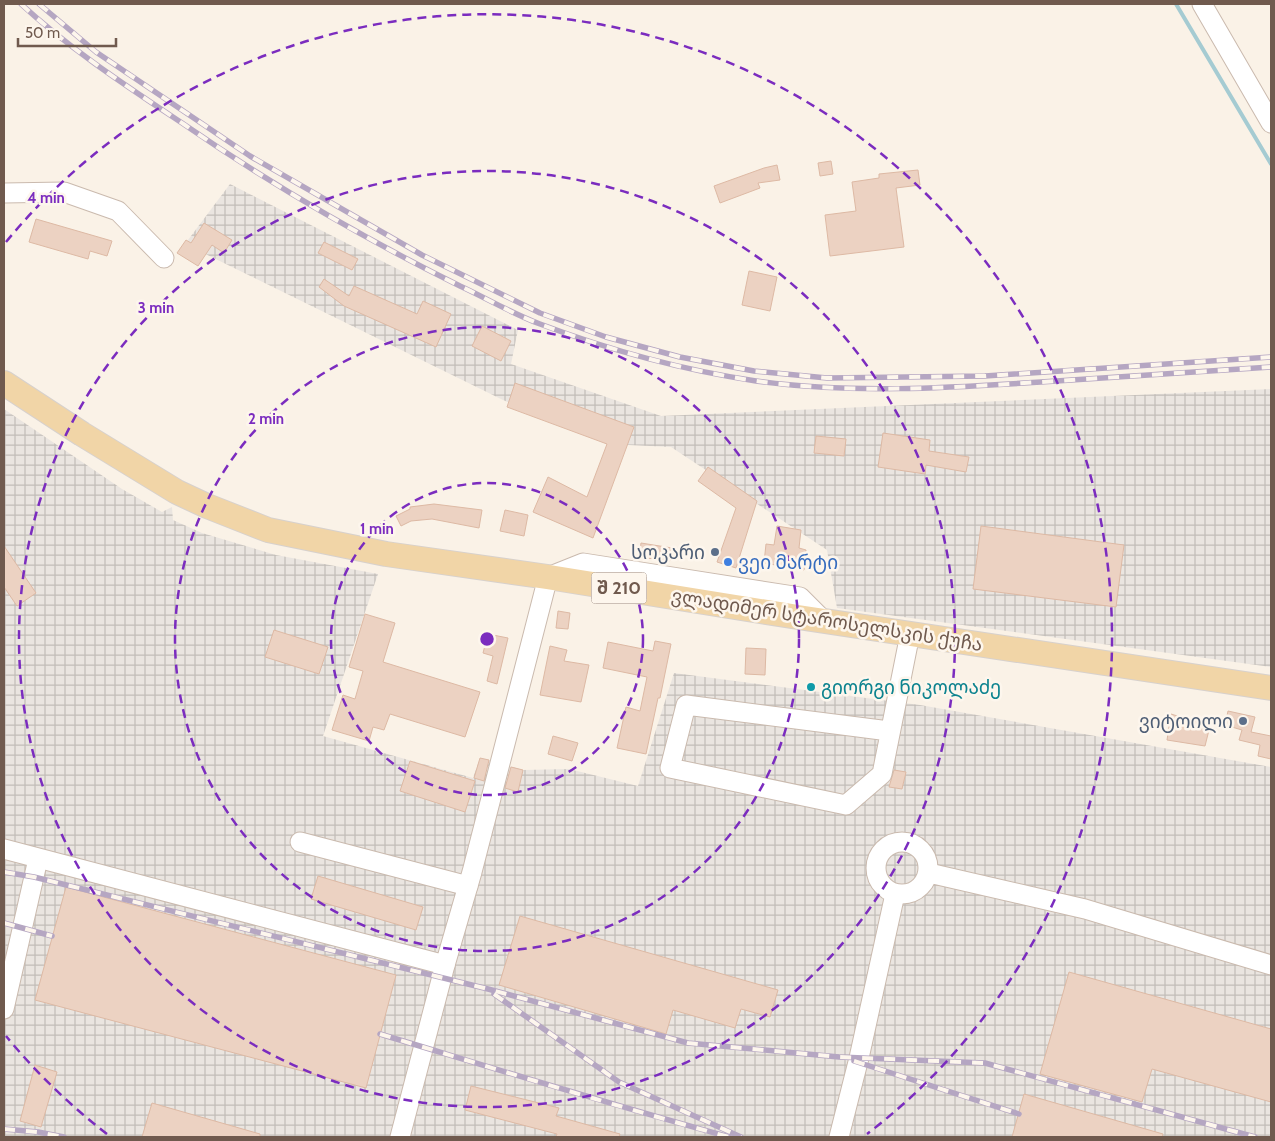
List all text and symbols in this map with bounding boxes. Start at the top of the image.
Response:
scale bar [18,15,115,47]
text: 50 m [25,24,60,42]
text: 4 min [27,189,65,207]
text: 3 min [138,299,174,317]
text: 2 min [248,410,284,428]
text: 1 min [360,520,394,538]
place label: სოკარი [631,541,705,564]
marker: სოკარი [709,546,721,558]
place label: ვეი მარტი [738,551,838,574]
marker: ვეი მარტი [722,556,734,568]
road number: შ 210 [592,572,646,604]
street label: ვლადიმერ სტაროსელსკის ქუჩა [670,584,984,657]
centre of rings [478,630,496,648]
place label: გიორგი ნიკოლაძე [821,676,1001,700]
marker: გიორგი ნიკოლაძე [805,681,817,693]
place label: ვიტოილი [1139,710,1233,734]
marker: ვიტოილი [1237,715,1249,727]

